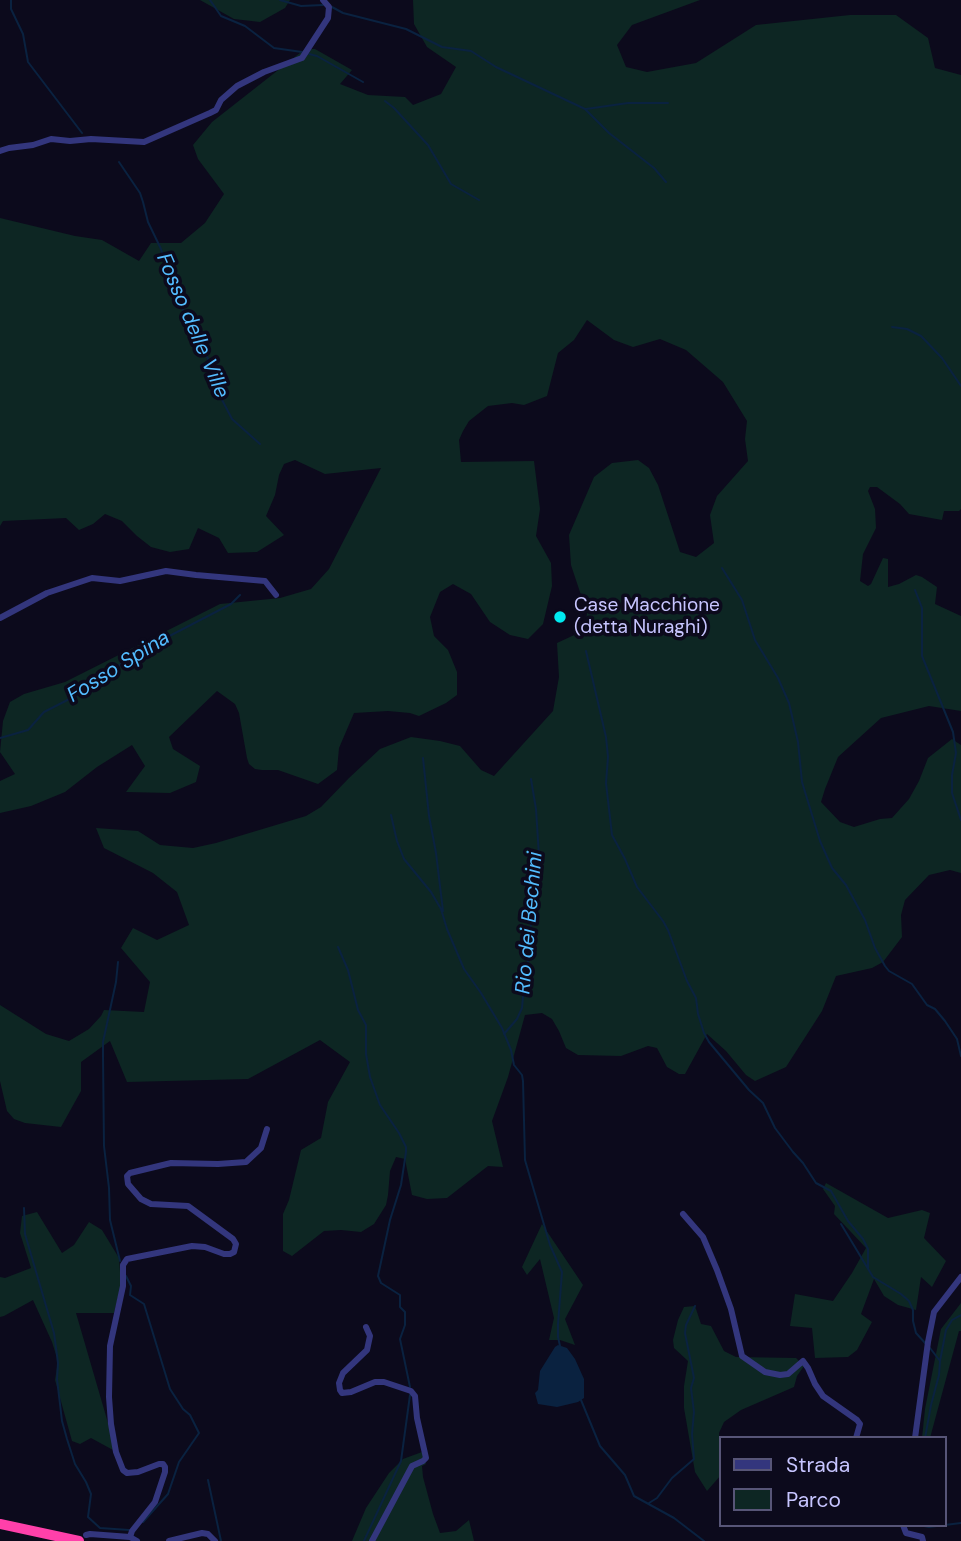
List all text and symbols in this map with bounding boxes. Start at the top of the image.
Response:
water label: Fosso delle Ville [150,250,234,402]
place label: Case Macchione (detta Nuraghi) [574,595,720,639]
marker: Case Macchione (detta Nuraghi) [552,609,568,625]
water label: Fosso Spina [63,626,175,708]
water label: Rio dei Bechini [511,851,549,995]
legend [720,1436,947,1527]
text: Strada [786,1451,850,1479]
text: Parco [786,1486,841,1514]

